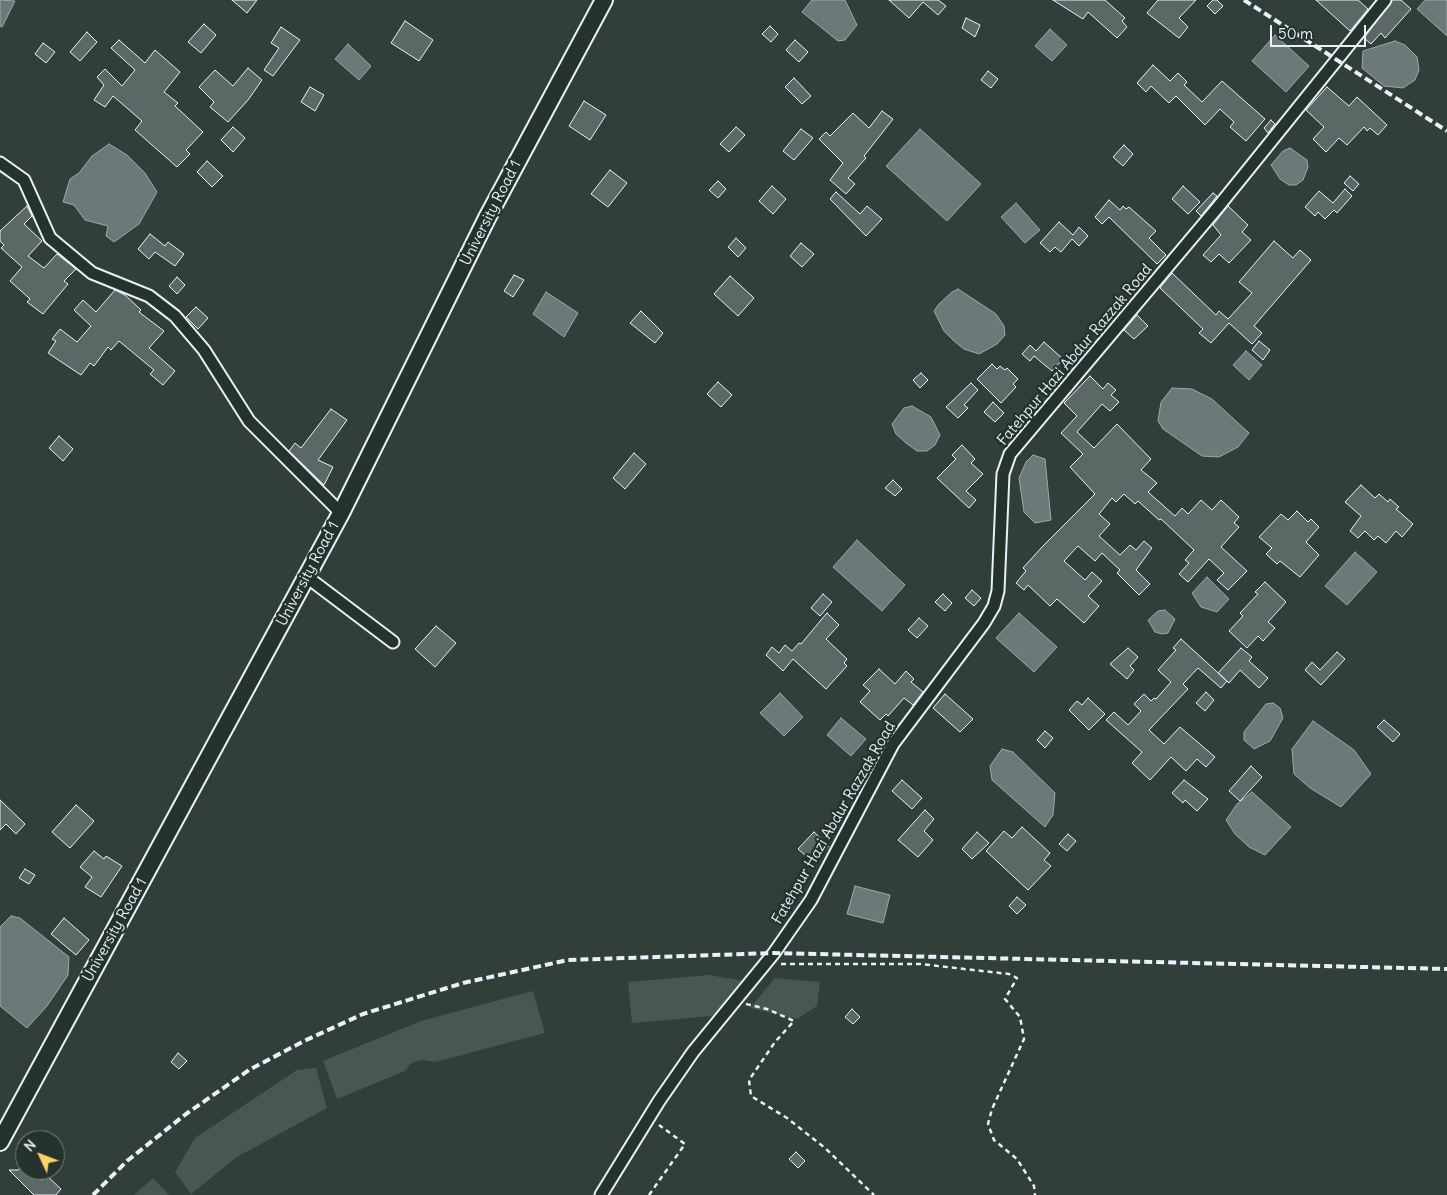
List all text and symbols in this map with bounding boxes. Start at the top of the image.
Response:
scale bar [1272,15,1368,47]
text: 50 m [1278,24,1313,43]
street label: University Road 1 [457,157,525,269]
street label: Fatehpur Hazi Abdur Razzak Road [994,261,1156,449]
street label: University Road 1 [273,519,343,629]
street label: Fatehpur Hazi Abdur Razzak Road [769,719,899,927]
street label: University Road 1 [79,875,151,985]
north arrow [15,1130,65,1180]
text: N [20,1136,40,1155]

